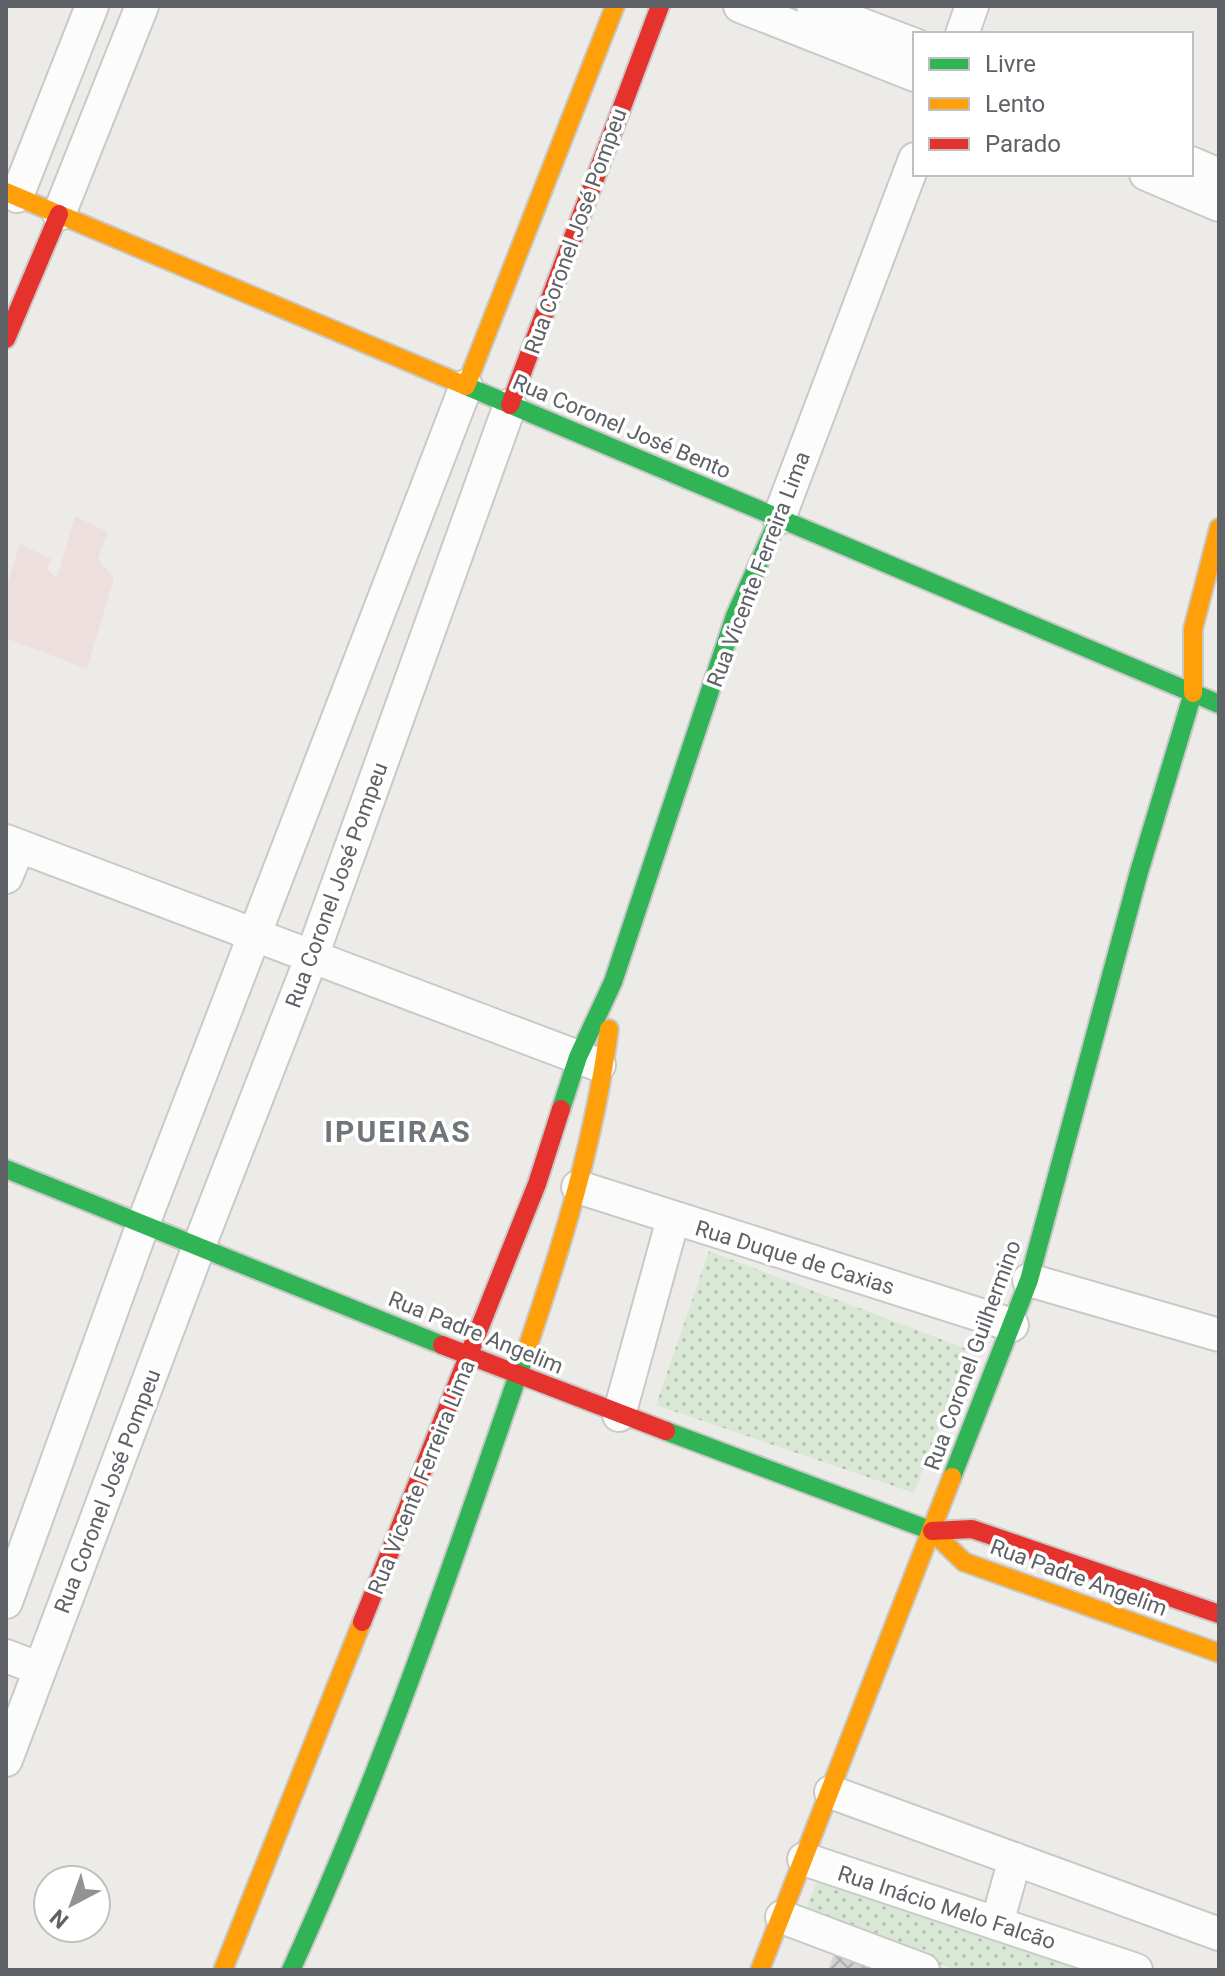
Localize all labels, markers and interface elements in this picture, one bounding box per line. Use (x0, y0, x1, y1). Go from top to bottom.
legend (913, 32, 1193, 176)
text: Livre (985, 50, 1036, 78)
text: Lento (985, 90, 1045, 118)
street label: Rua Coronel José Pompeu (519, 105, 632, 357)
text: Parado (985, 130, 1061, 158)
street label: Rua Coronel José Bento (509, 369, 735, 484)
street label: Rua Vicente Ferreira Lima (702, 448, 815, 691)
street label: Rua Coronel José Pompeu (280, 759, 393, 1011)
district label: IPUEIRAS (324, 1114, 472, 1149)
street label: Rua Duque de Caxias (692, 1215, 897, 1300)
street label: Rua Coronel Guilhermino (919, 1237, 1026, 1474)
street label: Rua Padre Angelim (385, 1286, 567, 1379)
street label: Rua Vicente Ferreira Lima (363, 1356, 480, 1598)
street label: Rua Coronel José Pompeu (49, 1366, 166, 1617)
street label: Rua Padre Angelim (987, 1534, 1171, 1621)
street label: Rua Inácio Melo Falcão (835, 1860, 1059, 1955)
north arrow (32, 1864, 112, 1944)
text: N (45, 1904, 73, 1933)

